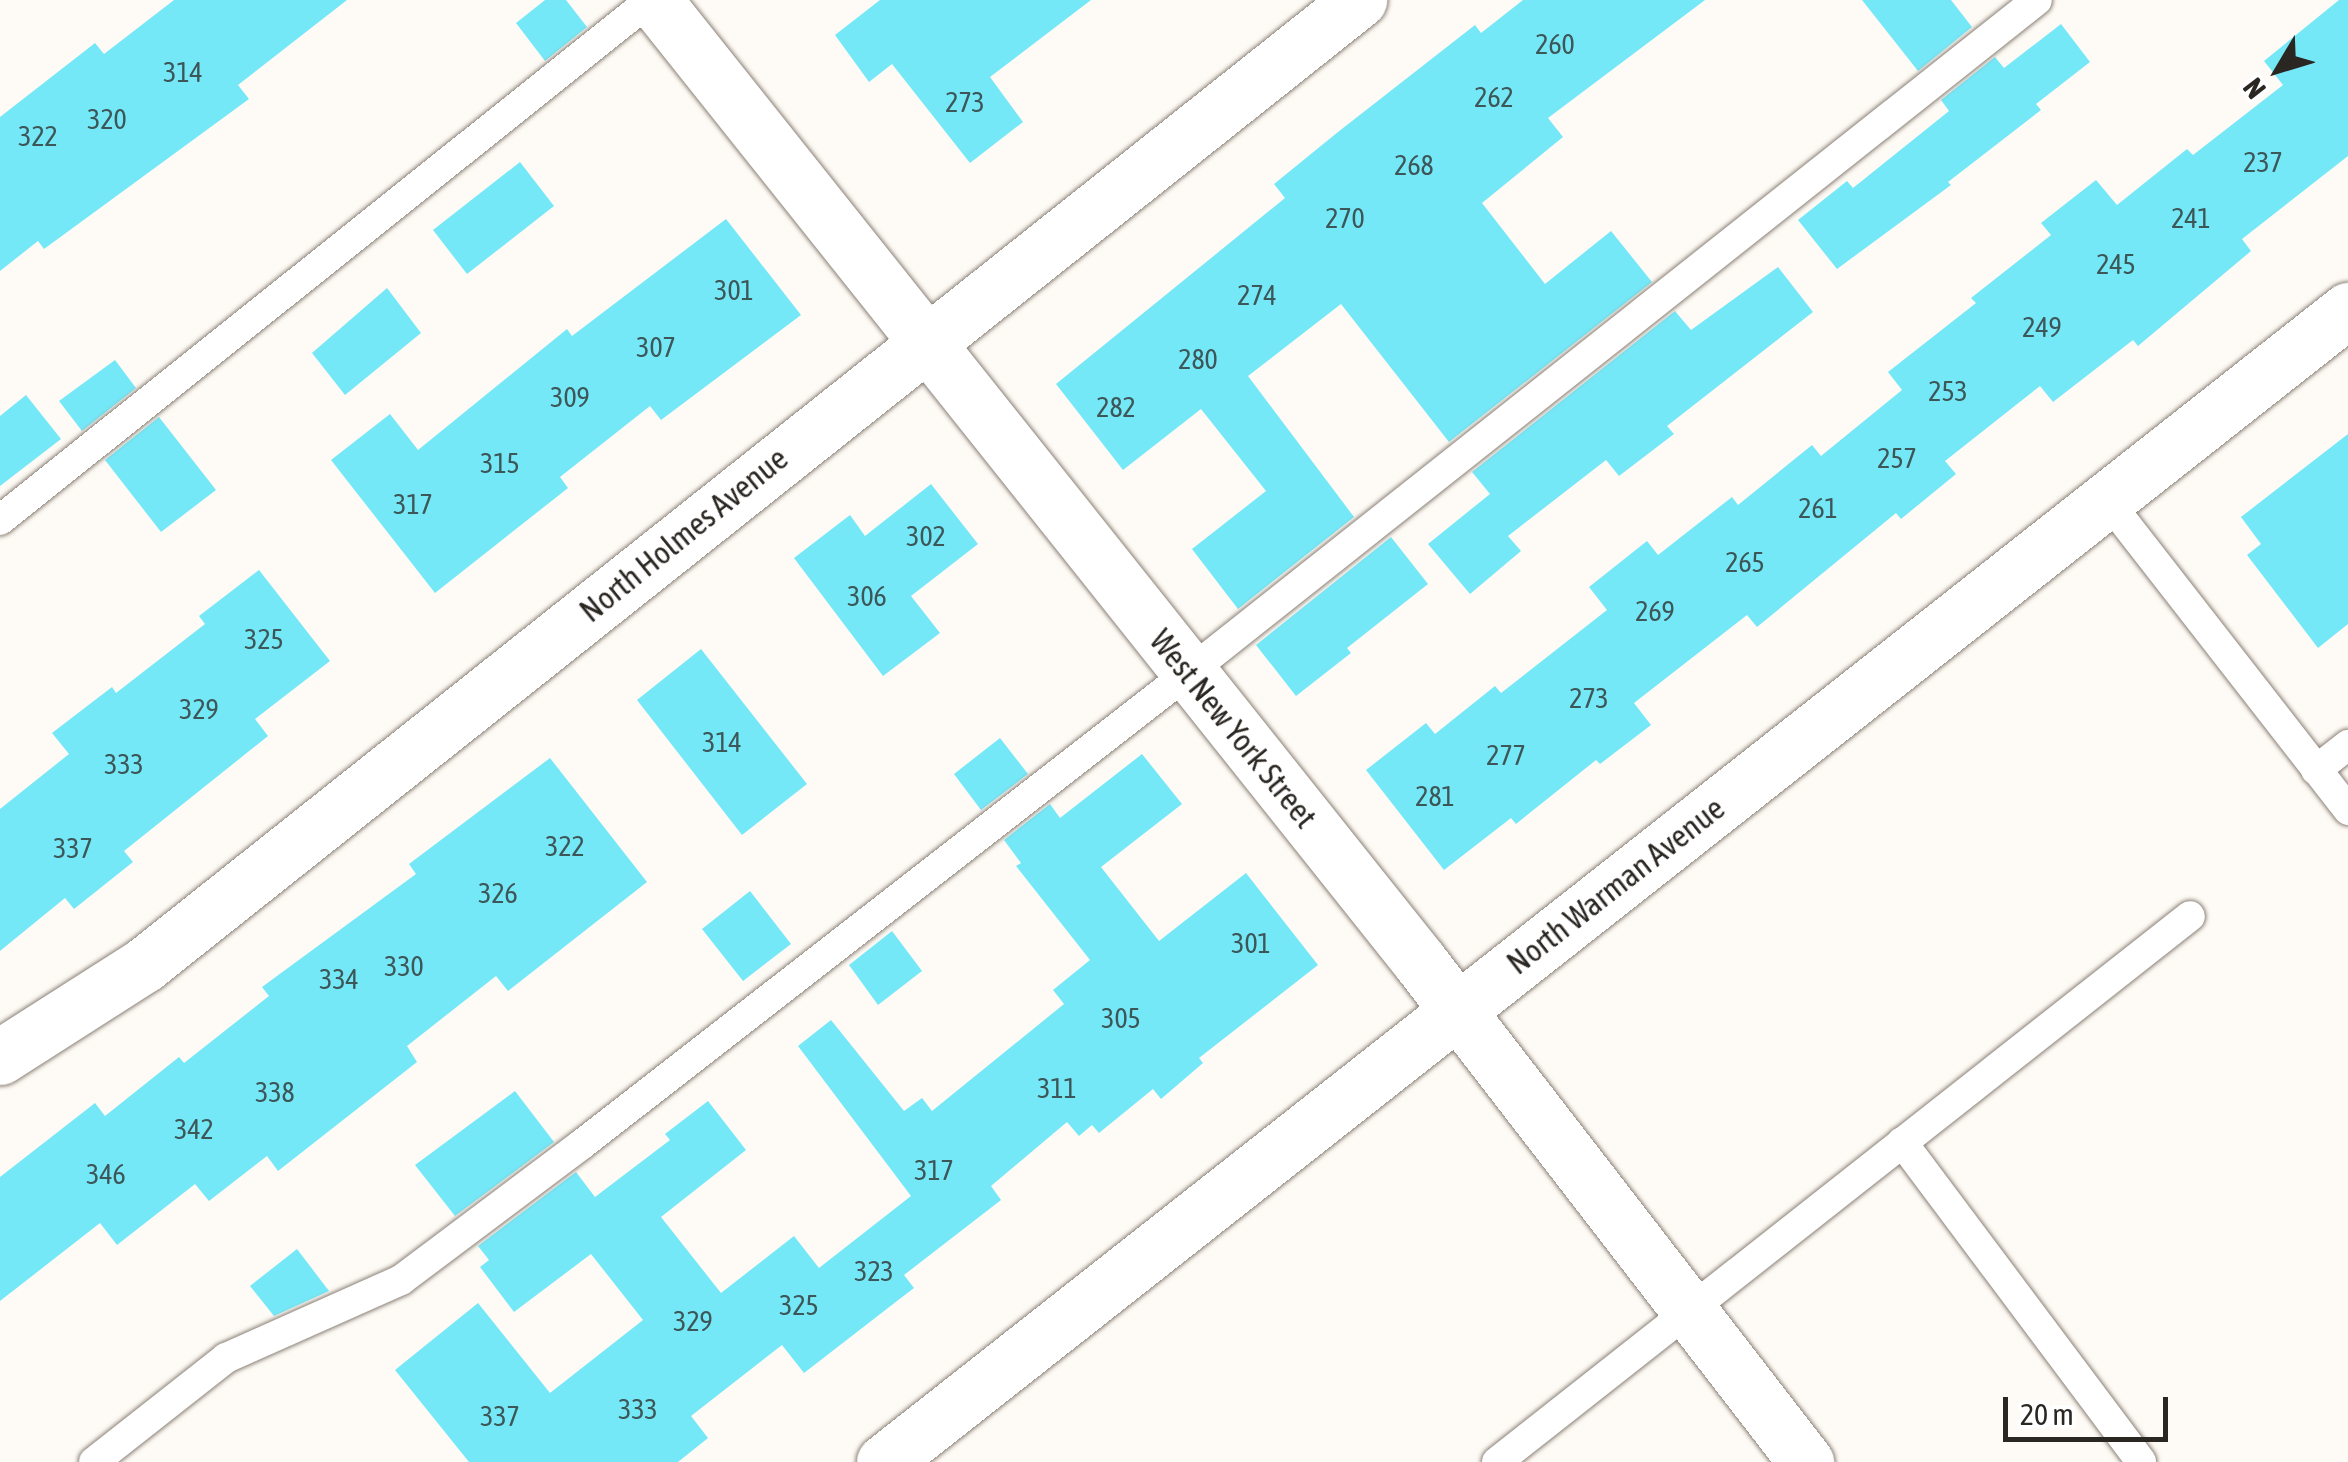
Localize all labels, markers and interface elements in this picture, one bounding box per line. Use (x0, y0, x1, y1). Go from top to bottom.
north arrow (2228, 20, 2328, 120)
house number: 260 (1535, 27, 1575, 61)
house number: 314 (163, 55, 203, 89)
text: N (2237, 72, 2272, 105)
house number: 262 (1474, 80, 1514, 114)
house number: 273 (945, 85, 985, 119)
house number: 320 (87, 102, 127, 136)
house number: 322 (18, 119, 58, 153)
house number: 237 (2243, 145, 2283, 179)
house number: 268 (1394, 148, 1434, 182)
house number: 270 (1325, 201, 1365, 235)
house number: 241 (2171, 201, 2211, 235)
house number: 245 (2096, 247, 2136, 281)
house number: 301 (714, 273, 754, 307)
house number: 274 (1237, 278, 1277, 312)
house number: 249 (2022, 310, 2062, 344)
house number: 307 (636, 330, 676, 364)
house number: 280 (1178, 342, 1218, 376)
house number: 253 (1928, 374, 1968, 408)
house number: 309 (550, 380, 590, 414)
house number: 282 (1096, 390, 1136, 424)
street label: North Holmes Avenue (572, 439, 796, 631)
house number: 257 (1877, 441, 1917, 475)
house number: 315 (480, 446, 520, 480)
house number: 317 (393, 487, 433, 521)
house number: 261 (1798, 491, 1838, 525)
house number: 302 (906, 519, 946, 553)
house number: 265 (1725, 545, 1765, 579)
house number: 306 (847, 579, 887, 613)
house number: 269 (1635, 594, 1675, 628)
house number: 325 (244, 622, 284, 656)
street label: West New York Street (1141, 622, 1325, 836)
house number: 273 (1569, 681, 1609, 715)
house number: 329 (179, 692, 219, 726)
house number: 314 (702, 725, 742, 759)
house number: 277 (1486, 738, 1526, 772)
house number: 333 (104, 747, 144, 781)
house number: 281 (1415, 779, 1455, 813)
street label: North Warman Avenue (1500, 789, 1732, 983)
house number: 322 (545, 829, 585, 863)
house number: 337 (53, 831, 93, 865)
house number: 326 (478, 876, 518, 910)
house number: 301 (1231, 926, 1271, 960)
house number: 330 (384, 949, 424, 983)
house number: 334 (319, 962, 359, 996)
house number: 305 (1101, 1001, 1141, 1035)
house number: 311 (1037, 1071, 1077, 1105)
house number: 338 (255, 1075, 295, 1109)
house number: 342 (174, 1112, 214, 1146)
house number: 317 (914, 1153, 954, 1187)
house number: 346 (86, 1157, 126, 1191)
house number: 323 (854, 1254, 894, 1288)
house number: 325 (779, 1288, 819, 1322)
house number: 329 (673, 1304, 713, 1338)
scale bar (2008, 1377, 2173, 1439)
house number: 333 (618, 1392, 658, 1426)
text: 20 m (2020, 1397, 2074, 1431)
house number: 337 (480, 1399, 520, 1433)

